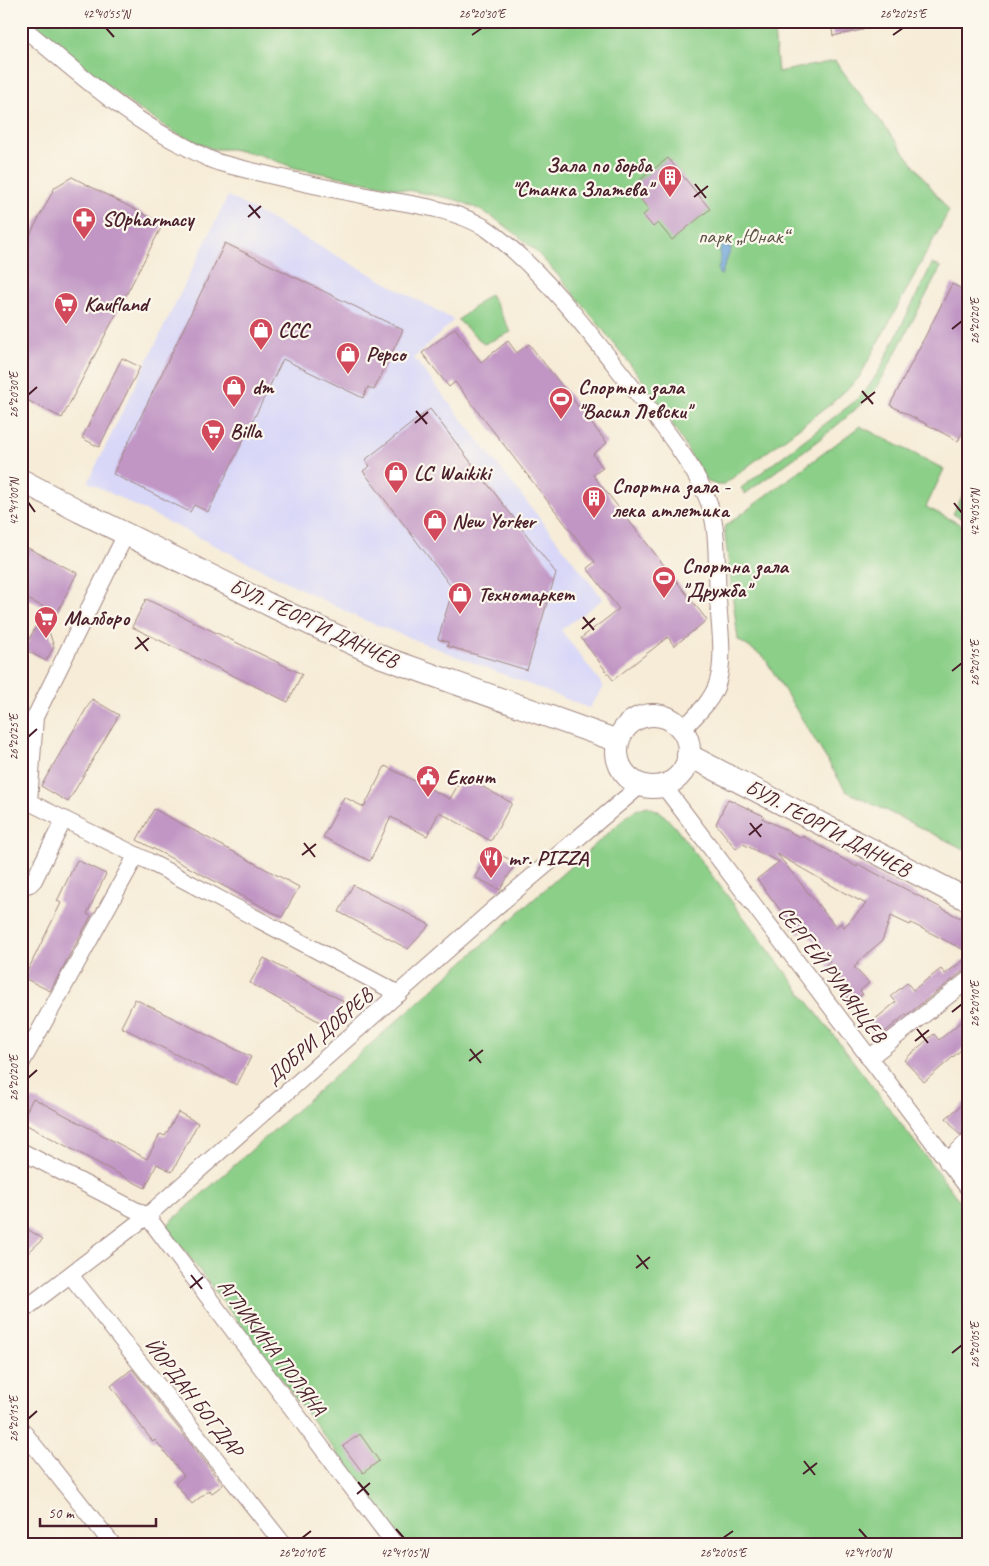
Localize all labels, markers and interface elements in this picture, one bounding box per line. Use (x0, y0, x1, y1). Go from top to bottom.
text: 42°40'55"N (82, 6, 131, 22)
text: 26°20'30"E (459, 6, 507, 22)
text: 26°20'25"E (880, 6, 928, 22)
place label: Зала по борба "Станка Златева" (512, 152, 657, 202)
building icon: Зала по борба "Станка Златева" (657, 164, 683, 198)
pharmacy icon: SOpharmacy (71, 206, 97, 240)
place label: SOpharmacy (102, 206, 196, 232)
park label: парк „Юнак“ (698, 223, 792, 249)
supermarket icon: Kaufland (53, 291, 79, 325)
place label: Kaufland (84, 291, 151, 317)
text: 26°20'20"E (967, 296, 983, 344)
shop icon: CCC (248, 317, 274, 351)
place label: CCC (278, 317, 311, 343)
shop icon: Pepco (335, 341, 361, 375)
place label: Pepco (366, 341, 408, 367)
text: 26°20'30"E (6, 370, 22, 418)
shop icon: dm (221, 374, 247, 408)
place label: dm (252, 374, 274, 400)
place label: Спортна зала "Васил Левски" (578, 374, 696, 424)
sports icon: Спортна зала "Васил Левски" (548, 386, 574, 420)
supermarket icon: Billa (200, 418, 226, 452)
place label: Billa (230, 418, 263, 444)
shop icon: LC Waikiki (383, 460, 409, 494)
place label: LC Waikiki (414, 460, 493, 486)
place label: Спортна зала - лека атлетика (612, 473, 731, 523)
text: 42°41'00"N (6, 477, 22, 526)
building icon: Спортна зала - лека атлетика (581, 485, 607, 519)
text: 42°40'50"N (967, 488, 983, 537)
shop icon: New Yorker (422, 508, 448, 542)
place label: New Yorker (452, 508, 538, 534)
place label: Спортна зала "Дружба" (682, 553, 789, 603)
sports icon: Спортна зала "Дружба" (651, 565, 677, 599)
street label: БУЛ. ГЕОРГИ ДАНЧЕВ (226, 573, 404, 674)
shop icon: Техномаркет (447, 581, 473, 615)
place label: Техномаркет (478, 581, 576, 607)
supermarket icon: Малборо (33, 605, 59, 639)
place label: Малборо (64, 605, 131, 631)
text: 26°20'15"E (967, 638, 983, 686)
text: 26°20'25"E (6, 712, 22, 760)
public building icon: Еконт (415, 764, 441, 798)
place label: Еконт (446, 764, 497, 790)
street label: БУЛ. ГЕОРГИ ДАНЧЕВ (741, 774, 917, 883)
restaurant icon: mr. PIZZA (478, 845, 504, 879)
place label: mr. PIZZA (508, 845, 589, 871)
street label: СЕРГЕЙ РУМЯНЦЕВ (772, 901, 894, 1050)
text: 26°20'10"E (967, 979, 983, 1027)
street label: ДОБРИ ДОБРЕВ (260, 981, 380, 1090)
text: 26°20'20"E (6, 1053, 22, 1101)
street label: АГЛИКИНА ПОЛЯНА (212, 1274, 333, 1422)
text: 26°20'05"E (967, 1320, 983, 1368)
street label: ЙОРДАН БОГДАР (139, 1332, 251, 1464)
text: 26°20'15"E (6, 1394, 22, 1442)
scale bar (40, 1496, 156, 1528)
text: 50 m (48, 1504, 75, 1523)
text: 26°20'10"E (279, 1545, 327, 1561)
text: 42°41'05"N (380, 1545, 429, 1561)
text: 26°20'05"E (700, 1545, 748, 1561)
text: 42°41'00"N (843, 1545, 892, 1561)

